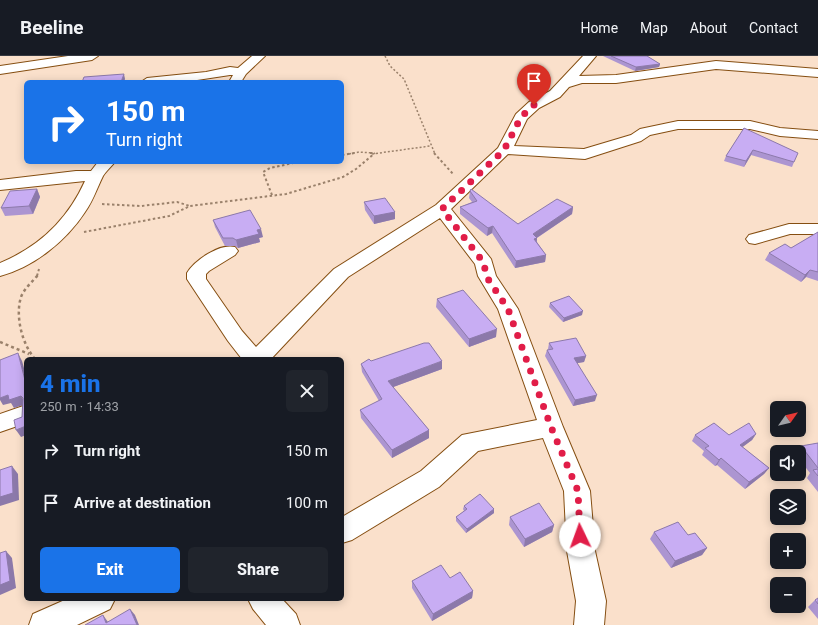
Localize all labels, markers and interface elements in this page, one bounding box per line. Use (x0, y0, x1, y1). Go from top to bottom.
text: Beeline (20, 16, 84, 39)
text: Home (580, 20, 618, 36)
text: Map (640, 20, 668, 36)
text: About (690, 20, 727, 36)
text: Contact (749, 20, 798, 36)
pin (517, 64, 551, 105)
icon: arrive (523, 70, 545, 92)
text: 150 m (106, 95, 185, 128)
icon: right (40, 96, 92, 148)
text: Turn right (106, 129, 183, 150)
text: 4 min (40, 370, 101, 398)
button: close (286, 370, 328, 412)
text: 250 m · 14:33 (40, 399, 119, 414)
north arrow (770, 401, 806, 437)
map controls (770, 401, 806, 613)
icon: right (40, 440, 62, 462)
text: Turn right (74, 442, 140, 460)
text: 150 m (286, 442, 328, 460)
button: sound (770, 445, 806, 481)
button: layers (770, 489, 806, 525)
icon: arrive (40, 492, 62, 514)
text: Arrive at destination (74, 494, 211, 512)
text: 100 m (286, 494, 328, 512)
position arrow (559, 515, 601, 557)
button: + (770, 533, 806, 569)
button: Exit (40, 547, 180, 593)
button: Share (188, 547, 328, 593)
button: − (770, 577, 806, 613)

